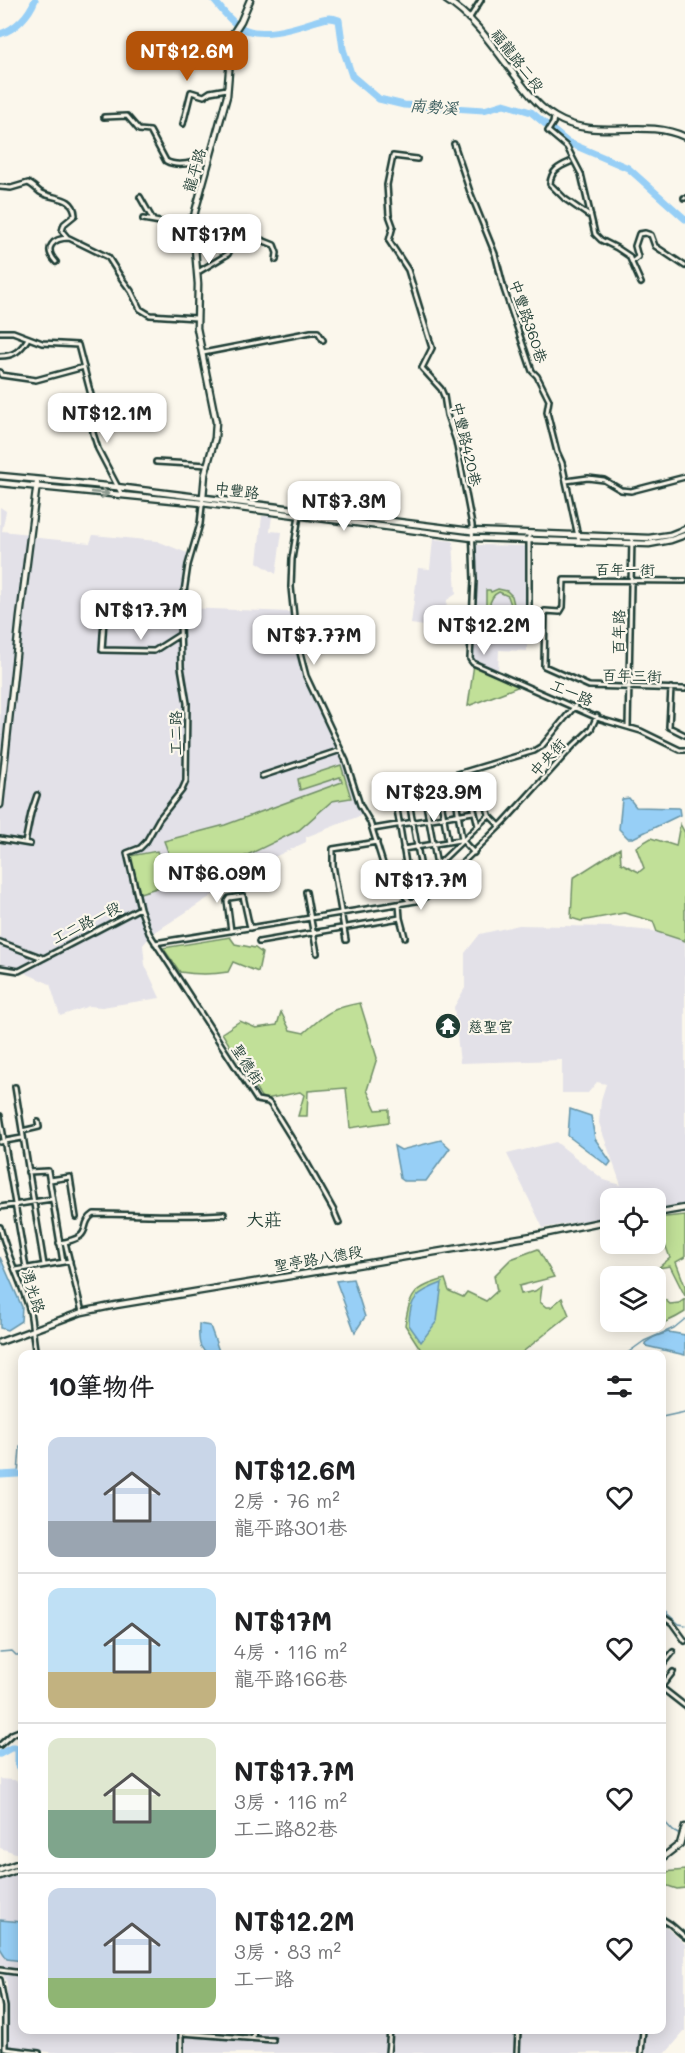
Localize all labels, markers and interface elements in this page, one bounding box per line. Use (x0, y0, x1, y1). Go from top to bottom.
street label: 福龍路二段 (487, 24, 549, 96)
pin: NT$12.6M (125, 31, 249, 82)
text: NT$12.6M (140, 37, 234, 63)
water label: 南勢溪 (409, 94, 460, 118)
street label: 龍平路 (178, 146, 210, 194)
pin: NT$17M (160, 214, 258, 265)
text: NT$17M (171, 220, 247, 246)
street label: 中豐路360巷 (505, 277, 553, 365)
pin: NT$12.1M (45, 393, 169, 444)
text: NT$12.1M (62, 399, 152, 425)
street label: 中豐路420巷 (448, 400, 486, 488)
street label: 中豐路 (213, 477, 261, 503)
pin: NT$7.3M (289, 481, 399, 532)
text: NT$7.3M (302, 487, 386, 513)
one-way arrow (90, 488, 109, 499)
street label: 百年一街 (595, 559, 655, 579)
pin: NT$17.7M (79, 590, 203, 641)
text: NT$17.7M (95, 596, 187, 622)
pin: NT$12.2M (422, 605, 546, 656)
street label: 百年路 (608, 609, 628, 655)
text: NT$12.2M (438, 611, 530, 637)
pin: NT$7.77M (252, 615, 376, 666)
text: NT$7.77M (266, 621, 362, 647)
street label: 百年三街 (602, 664, 662, 686)
street label: 工一路 (547, 674, 597, 710)
street label: 工二路 (165, 710, 185, 756)
street label: 中央街 (525, 734, 569, 780)
pin: NT$23.9M (372, 772, 496, 823)
text: NT$23.9M (386, 778, 482, 804)
pin: NT$6.09M (155, 853, 279, 904)
text: NT$6.09M (168, 859, 266, 885)
pin: NT$17.7M (359, 860, 483, 911)
text: NT$17.7M (375, 866, 467, 892)
street label: 工二路一段 (48, 896, 124, 948)
temple icon: 慈聖宮 (433, 1011, 463, 1041)
place label: 慈聖宮 (468, 1016, 513, 1036)
street label: 聖德街 (227, 1040, 269, 1088)
map controls (600, 1188, 666, 1332)
button: locate (600, 1188, 666, 1254)
district label: 大莊 (246, 1207, 282, 1231)
street label: 聖亭路八德段 (272, 1240, 364, 1276)
button: layers (600, 1266, 666, 1332)
street label: 湧光路 (18, 1267, 50, 1315)
text: 10筆物件 (48, 1369, 154, 1403)
icon: filters (603, 1370, 636, 1403)
text: NT$12.6M (234, 1453, 356, 1487)
icon: home (96, 1461, 168, 1533)
icon: heart (603, 1481, 636, 1514)
text: 2房 · 76 m² (234, 1487, 340, 1513)
text: 龍平路301巷 (234, 1514, 347, 1540)
text: NT$17M (234, 1604, 332, 1638)
icon: home (96, 1612, 168, 1684)
icon: heart (603, 1632, 636, 1665)
text: 4房 · 116 m² (234, 1638, 347, 1664)
text: 龍平路166巷 (234, 1665, 347, 1691)
text: NT$17.7M (234, 1754, 355, 1788)
icon: home (96, 1762, 168, 1834)
icon: heart (603, 1782, 636, 1815)
text: 3房 · 116 m² (234, 1788, 347, 1814)
text: 工二路82巷 (234, 1815, 337, 1841)
text: NT$12.2M (234, 1904, 355, 1938)
icon: home (96, 1912, 168, 1984)
icon: heart (603, 1932, 636, 1965)
text: 3房 · 83 m² (234, 1938, 341, 1964)
text: 工一路 (234, 1965, 294, 1991)

